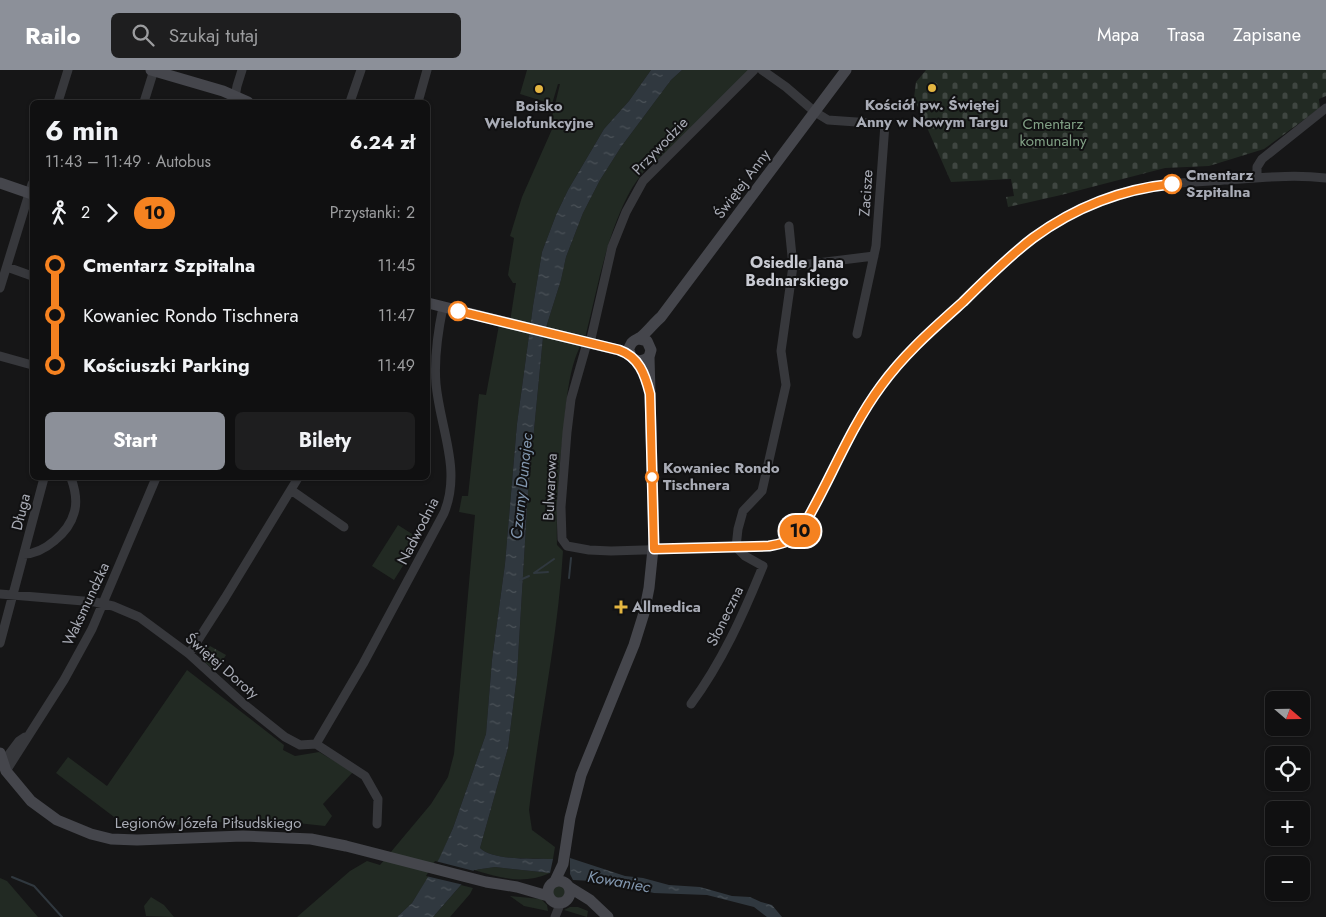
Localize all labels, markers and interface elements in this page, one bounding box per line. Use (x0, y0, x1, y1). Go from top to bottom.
search box (111, 13, 461, 58)
text: Railo (25, 18, 81, 53)
icon: search (129, 21, 157, 49)
text: Szukaj tutaj (169, 22, 259, 49)
text: Mapa (1097, 22, 1139, 48)
text: Trasa (1167, 22, 1205, 48)
text: Zapisane (1233, 22, 1301, 48)
marker: Kościół pw. Świętej Anny w Nowym Targu (926, 82, 938, 94)
marker: Boisko Wielofunkcyjne (533, 83, 545, 95)
place label: Kościół pw. Świętej Anny w Nowym Targu (855, 94, 1008, 133)
place label: Boisko Wielofunkcyjne (485, 95, 594, 134)
text: 6 min (45, 110, 119, 151)
street label: Przywodzie (627, 112, 693, 180)
park label: Cmentarz komunalny (1019, 113, 1087, 152)
text: 6.24 zł (350, 129, 415, 156)
street label: Świętej Anny (709, 144, 776, 223)
text: 11:43 – 11:49 · Autobus (45, 150, 211, 173)
place label: Cmentarz Szpitalna (1186, 164, 1254, 203)
street label: Zacisze (853, 169, 879, 217)
marker: Cmentarz Szpitalna (1162, 174, 1182, 194)
icon: walk (45, 199, 73, 227)
icon: forward (98, 199, 126, 227)
text: 10 (144, 200, 165, 226)
text: 2 (81, 201, 90, 224)
text: Przystanki: 2 (330, 201, 415, 224)
district label: Osiedle Jana Bednarskiego (745, 251, 849, 292)
text: Cmentarz Szpitalna (83, 252, 255, 279)
text: 11:45 (377, 254, 415, 277)
unlabelled marker (448, 301, 468, 321)
text: Kowaniec Rondo Tischnera (83, 302, 299, 329)
text: 11:47 (378, 304, 415, 327)
text: Kościuszki Parking (83, 352, 250, 379)
text: 11:49 (377, 354, 415, 377)
button: Start (45, 412, 225, 470)
button: Bilety (235, 412, 415, 470)
water label: Czarny Dunajec (504, 431, 539, 540)
street label: Bulwarowa (537, 453, 563, 521)
place label: Kowaniec Rondo Tischnera (663, 457, 780, 496)
marker: Kowaniec Rondo Tischnera (645, 470, 659, 484)
street label: Długa (6, 491, 36, 533)
street label: Nadwodnia (392, 493, 444, 569)
line badge: 10 (778, 515, 822, 547)
text: 10 (789, 518, 811, 544)
street label: Waksmundzka (57, 559, 115, 649)
street label: Słoneczna (701, 582, 749, 650)
place label: Allmedica (631, 596, 701, 618)
marker: Allmedica (614, 600, 628, 614)
street label: Świętej Doroty (180, 628, 264, 705)
north arrow (1265, 691, 1310, 736)
map controls (1265, 691, 1310, 901)
button: locate (1265, 746, 1310, 791)
button: + (1265, 801, 1310, 846)
street label: Legionów Józefa Piłsudskiego (115, 812, 301, 834)
button: − (1265, 856, 1310, 901)
water label: Kowaniec (586, 865, 653, 898)

